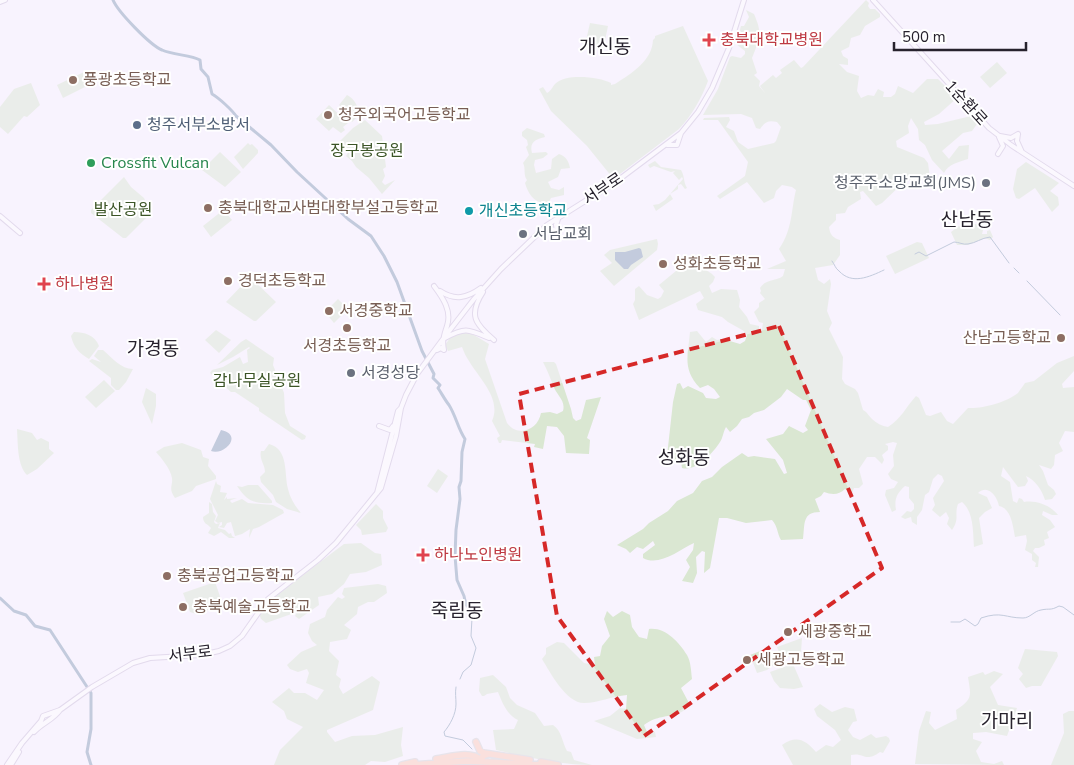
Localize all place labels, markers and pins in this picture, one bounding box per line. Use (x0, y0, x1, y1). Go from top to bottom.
place label: 충북대학교병원 (720, 29, 823, 51)
marker: 충북대학교병원 (702, 33, 716, 47)
place label: 풍광초등학교 (83, 69, 171, 91)
marker: 풍광초등학교 (67, 74, 79, 86)
place label: 청주외국어고등학교 (338, 104, 470, 126)
marker: 청주외국어고등학교 (322, 109, 334, 121)
place label: 청주서부소방서 (147, 114, 250, 136)
marker: 청주서부소방서 (131, 119, 143, 131)
place label: Crossfit Vulcan (101, 152, 209, 174)
marker: Crossfit Vulcan (85, 157, 97, 169)
place label: 청주주소망교회(JMS) (834, 172, 976, 194)
marker: 청주주소망교회(JMS) (980, 177, 992, 189)
place label: 충북대학교사범대학부설고등학교 (218, 197, 439, 219)
place label: 개신초등학교 (479, 200, 567, 222)
marker: 충북대학교사범대학부설고등학교 (202, 202, 214, 214)
marker: 개신초등학교 (463, 205, 475, 217)
place label: 서남교회 (533, 223, 592, 245)
marker: 서남교회 (517, 228, 529, 240)
place label: 성화초등학교 (673, 253, 761, 275)
marker: 성화초등학교 (657, 258, 669, 270)
place label: 경덕초등학교 (238, 270, 326, 292)
place label: 하나병원 (55, 273, 114, 295)
marker: 경덕초등학교 (222, 275, 234, 287)
marker: 하나병원 (37, 277, 51, 291)
place label: 서경중학교 (339, 300, 413, 322)
marker: 서경중학교 (323, 305, 335, 317)
marker: 서경초등학교 (341, 322, 353, 334)
place label: 산남고등학교 (963, 327, 1051, 349)
marker: 산남고등학교 (1055, 332, 1067, 344)
place label: 서경초등학교 (303, 335, 391, 357)
place label: 서경성당 (361, 362, 420, 384)
marker: 서경성당 (345, 367, 357, 379)
place label: 하나노인병원 (434, 544, 522, 566)
marker: 하나노인병원 (416, 548, 430, 562)
place label: 충북공업고등학교 (177, 565, 295, 587)
marker: 충북공업고등학교 (161, 570, 173, 582)
place label: 충북예술고등학교 (193, 596, 311, 618)
marker: 충북예술고등학교 (177, 601, 189, 613)
place label: 세광중학교 (798, 621, 872, 643)
marker: 세광중학교 (782, 626, 794, 638)
place label: 세광고등학교 (757, 649, 845, 671)
marker: 세광고등학교 (741, 654, 753, 666)

